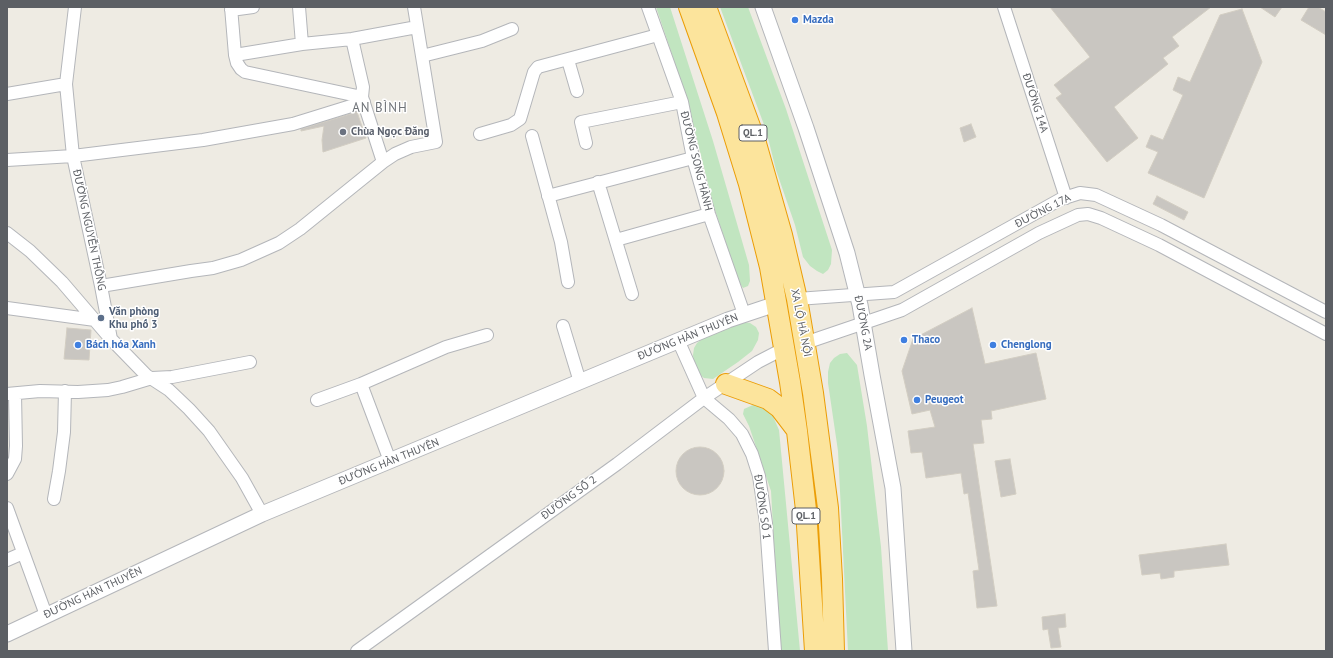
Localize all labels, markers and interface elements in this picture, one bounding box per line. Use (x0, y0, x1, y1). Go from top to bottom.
place label: Mazda (803, 13, 834, 27)
marker: Mazda (790, 15, 800, 25)
street label: ĐƯỜNG 14A (1019, 72, 1051, 134)
district label: AN BÌNH (352, 100, 408, 116)
street label: ĐƯỜNG SONG HÀNH (677, 110, 715, 212)
place label: Chùa Ngọc Đăng (351, 125, 429, 139)
road number: QL.1 (739, 125, 767, 141)
marker: Chùa Ngọc Đăng (338, 127, 348, 137)
street label: ĐƯỜNG NGUYỄN THÔNG (70, 168, 108, 292)
street label: ĐƯỜNG 17A (1013, 191, 1073, 231)
street label: XA LỘ HÀ NỘI (788, 288, 814, 358)
street label: ĐƯỜNG 2A (851, 294, 875, 352)
place label: Văn phòng Khu phố 3 (109, 305, 159, 331)
street label: ĐƯỜNG HÀN THUYÊN (636, 311, 740, 363)
marker: Văn phòng Khu phố 3 (96, 313, 106, 323)
place label: Thaco (912, 333, 940, 347)
marker: Thaco (899, 335, 909, 345)
place label: Bách hóa Xanh (86, 338, 156, 352)
place label: Chenglong (1001, 338, 1052, 352)
marker: Bách hóa Xanh (73, 340, 83, 350)
marker: Chenglong (988, 340, 998, 350)
place label: Peugeot (925, 393, 964, 407)
marker: Peugeot (912, 395, 922, 405)
street label: ĐƯỜNG HÀN THUYÊN (337, 436, 441, 488)
street label: ĐƯỜNG SỐ 2 (539, 473, 599, 523)
street label: ĐƯỜNG SỐ 1 (751, 474, 773, 540)
road number: QL.1 (792, 508, 820, 524)
street label: ĐƯỜNG HÀN THUYÊN (42, 564, 144, 622)

